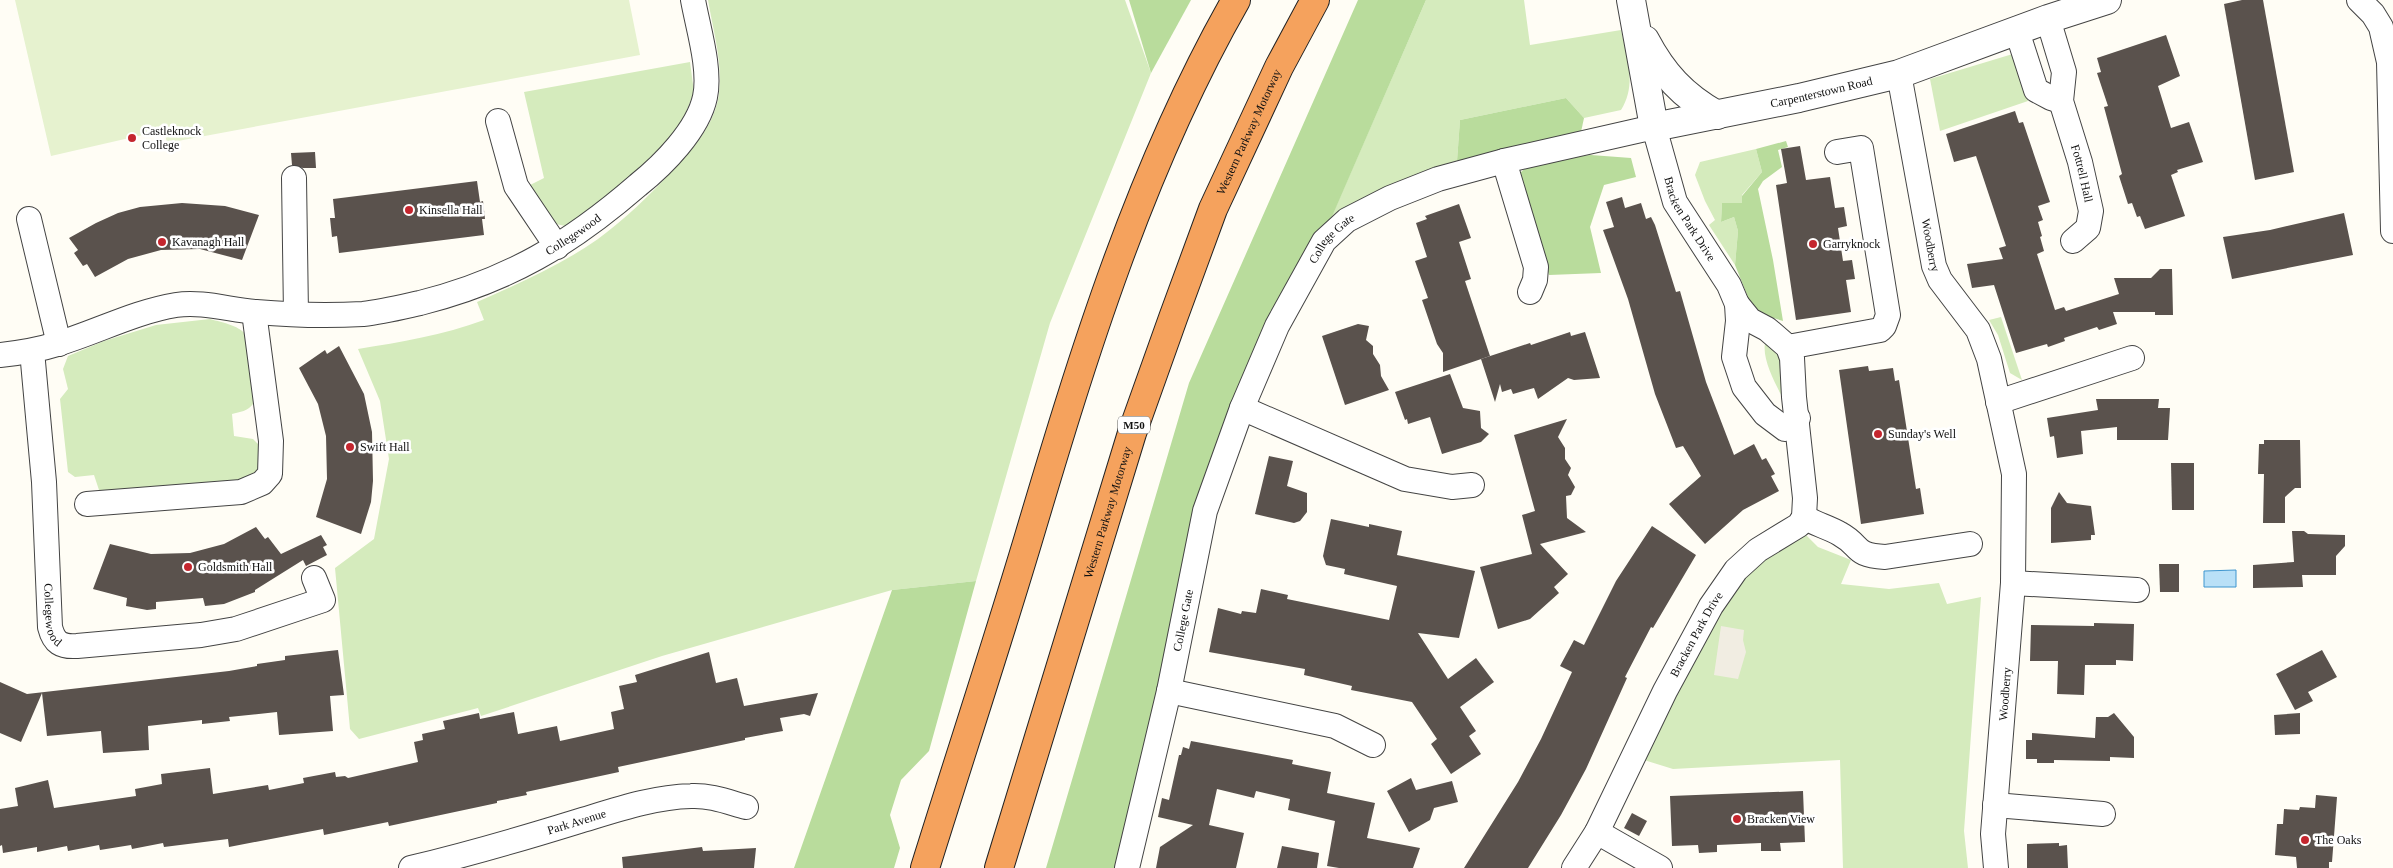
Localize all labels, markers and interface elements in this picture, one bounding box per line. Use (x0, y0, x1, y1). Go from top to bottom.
street label: Western Parkway Motorway (1214, 67, 1284, 197)
street label: Carpenterstown Road (1769, 74, 1874, 111)
place label: Castleknock College (142, 124, 201, 152)
marker: Castleknock College (126, 132, 138, 144)
street label: Fottrell Hall (2068, 143, 2096, 204)
street label: Bracken Park Drive (1661, 175, 1719, 264)
place label: Kinsella Hall (419, 203, 483, 217)
marker: Kinsella Hall (403, 204, 415, 216)
street label: Collegewood (543, 211, 604, 258)
street label: College Gate (1306, 211, 1357, 266)
street label: Woodberry (1919, 218, 1943, 274)
place label: Kavanagh Hall (172, 235, 245, 249)
marker: Kavanagh Hall (156, 236, 168, 248)
place label: Garryknock (1823, 237, 1880, 251)
marker: Garryknock (1807, 238, 1819, 250)
road number: M50 (1118, 416, 1150, 434)
place label: Sunday's Well (1888, 427, 1957, 441)
marker: Sunday's Well (1872, 428, 1884, 440)
place label: Swift Hall (360, 440, 410, 454)
marker: Swift Hall (344, 441, 356, 453)
street label: Western Parkway Motorway (1081, 445, 1135, 580)
place label: Goldsmith Hall (198, 560, 273, 574)
marker: Goldsmith Hall (182, 561, 194, 573)
street label: Collegewood (41, 583, 65, 649)
street label: College Gate (1170, 588, 1196, 653)
street label: Bracken Park Drive (1667, 589, 1726, 679)
street label: Woodberry (1996, 667, 2014, 721)
street label: Park Avenue (545, 806, 608, 837)
place label: Bracken View (1747, 812, 1815, 826)
marker: Bracken View (1731, 813, 1743, 825)
place label: The Oaks (2315, 833, 2362, 847)
marker: The Oaks (2299, 834, 2311, 846)

